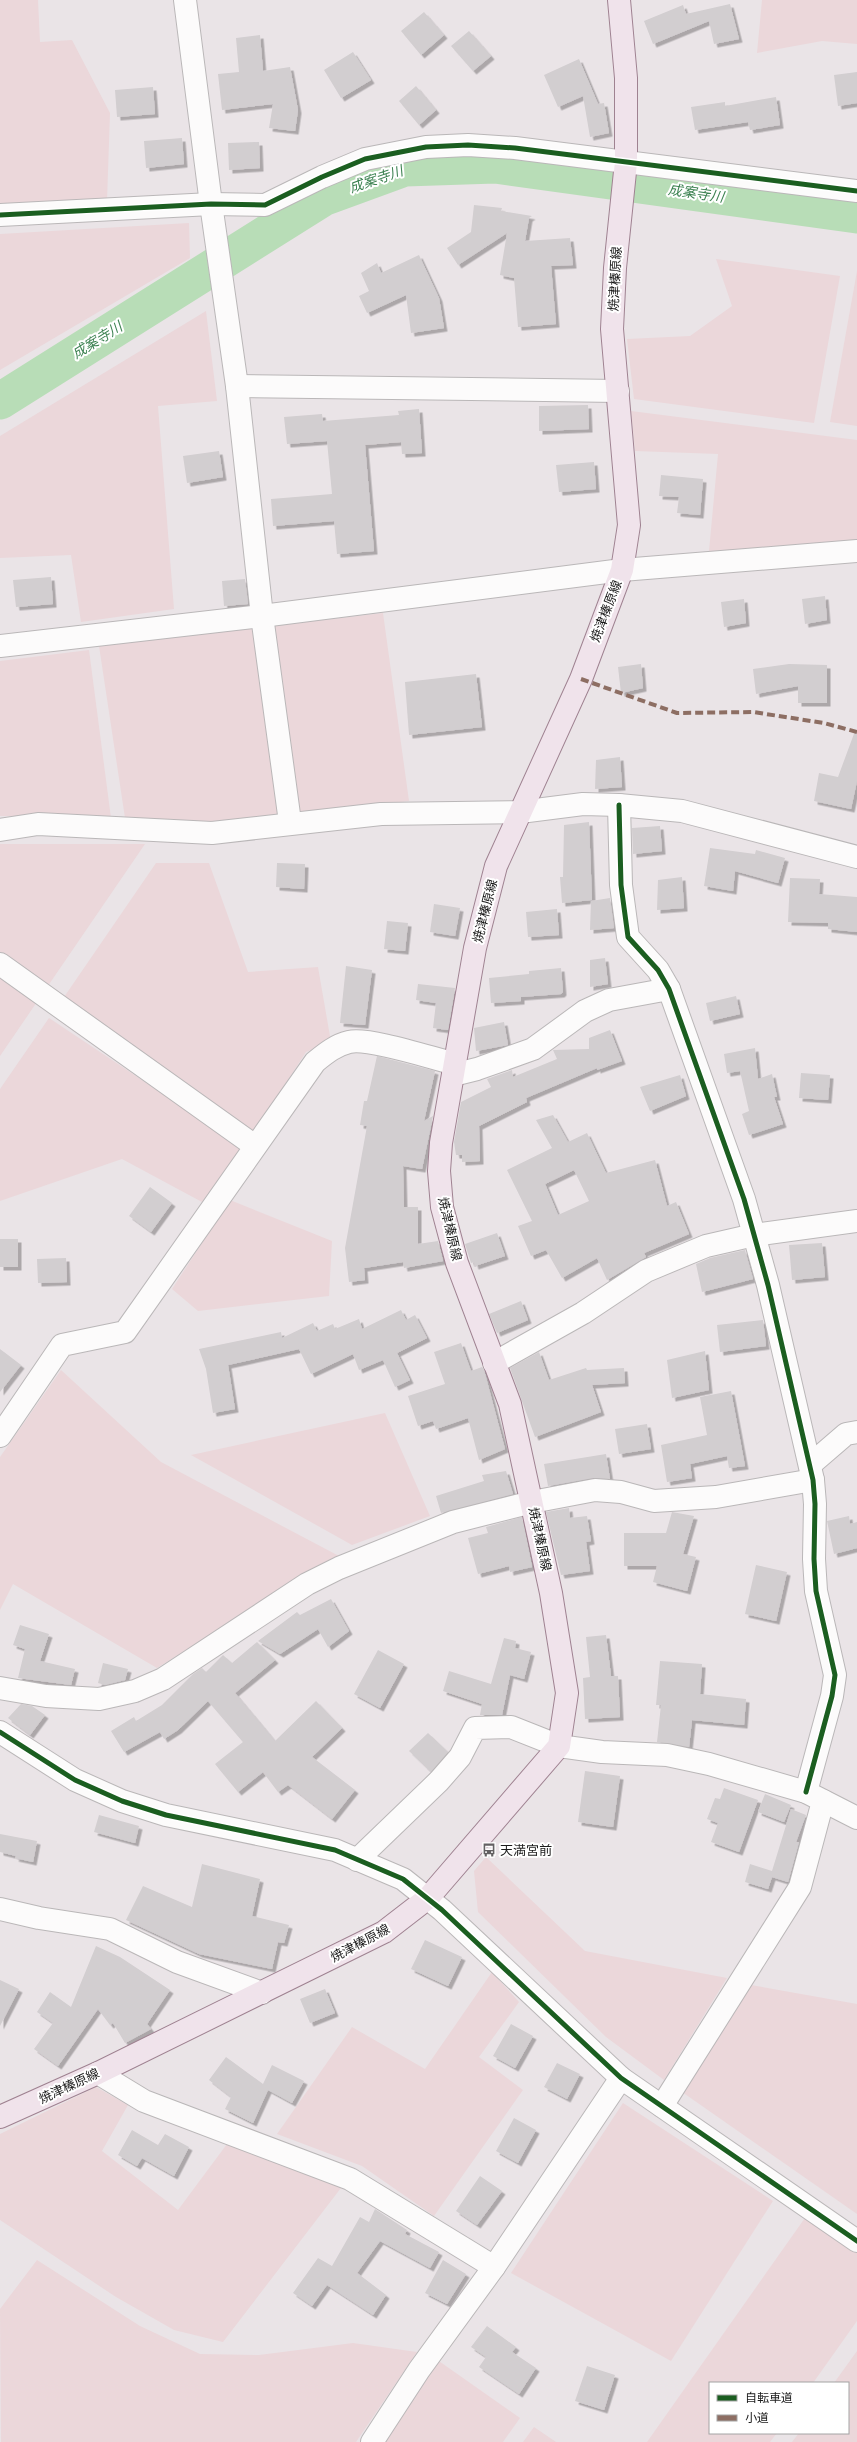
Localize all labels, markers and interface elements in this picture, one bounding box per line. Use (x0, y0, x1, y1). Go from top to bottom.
water label: 成案寺川 (347, 162, 407, 196)
water label: 成案寺川 (667, 181, 727, 205)
street label: 焼津榛原線 (606, 246, 624, 312)
water label: 成案寺川 (69, 317, 127, 362)
street label: 焼津榛原線 (587, 578, 625, 644)
street label: 焼津榛原線 (470, 878, 500, 944)
street label: 焼津榛原線 (435, 1196, 465, 1262)
street label: 焼津榛原線 (526, 1506, 554, 1572)
bus stop icon: 天満宮前 (481, 1842, 497, 1858)
place label: 天満宮前 (500, 1843, 552, 1858)
street label: 焼津榛原線 (328, 1921, 392, 1965)
street label: 焼津榛原線 (36, 2065, 102, 2107)
legend (709, 2382, 849, 2434)
text: 自転車道 (745, 2391, 793, 2405)
text: 小道 (745, 2411, 769, 2425)

